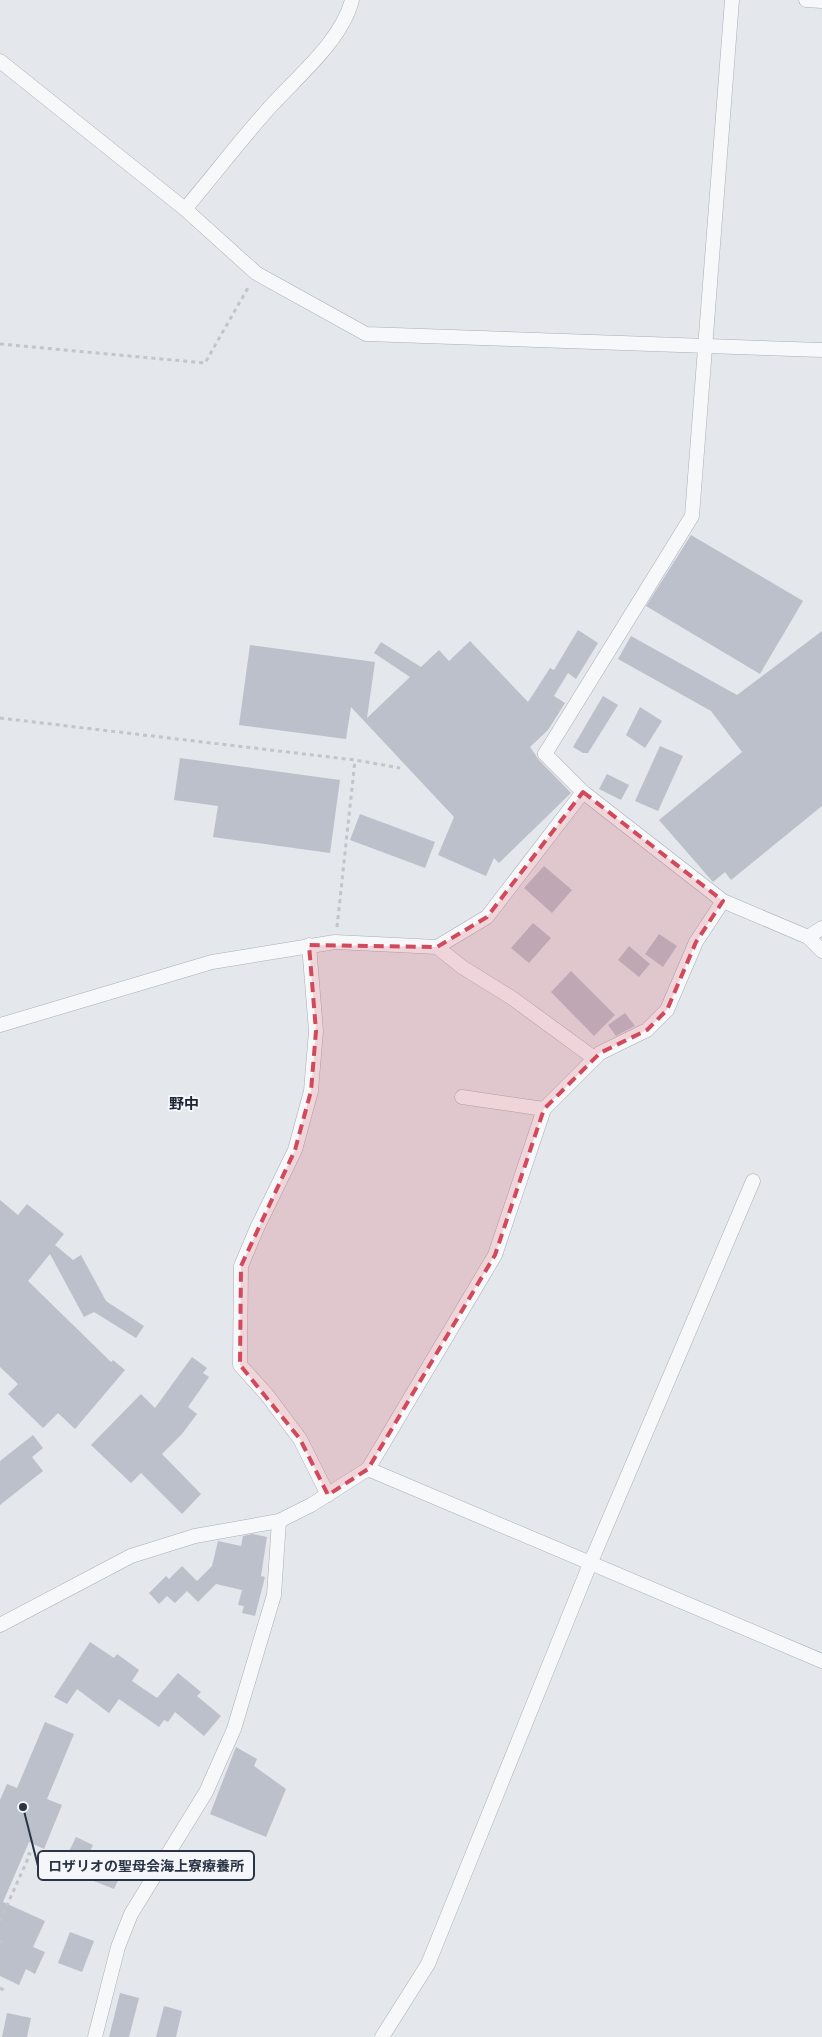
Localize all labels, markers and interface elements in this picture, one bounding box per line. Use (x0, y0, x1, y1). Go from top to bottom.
district label: 野中 (169, 1095, 199, 1113)
callout: ロザリオの聖母会海上寮療養所 (38, 1851, 254, 1880)
text: ロザリオの聖母会海上寮療養所 (48, 1858, 244, 1875)

